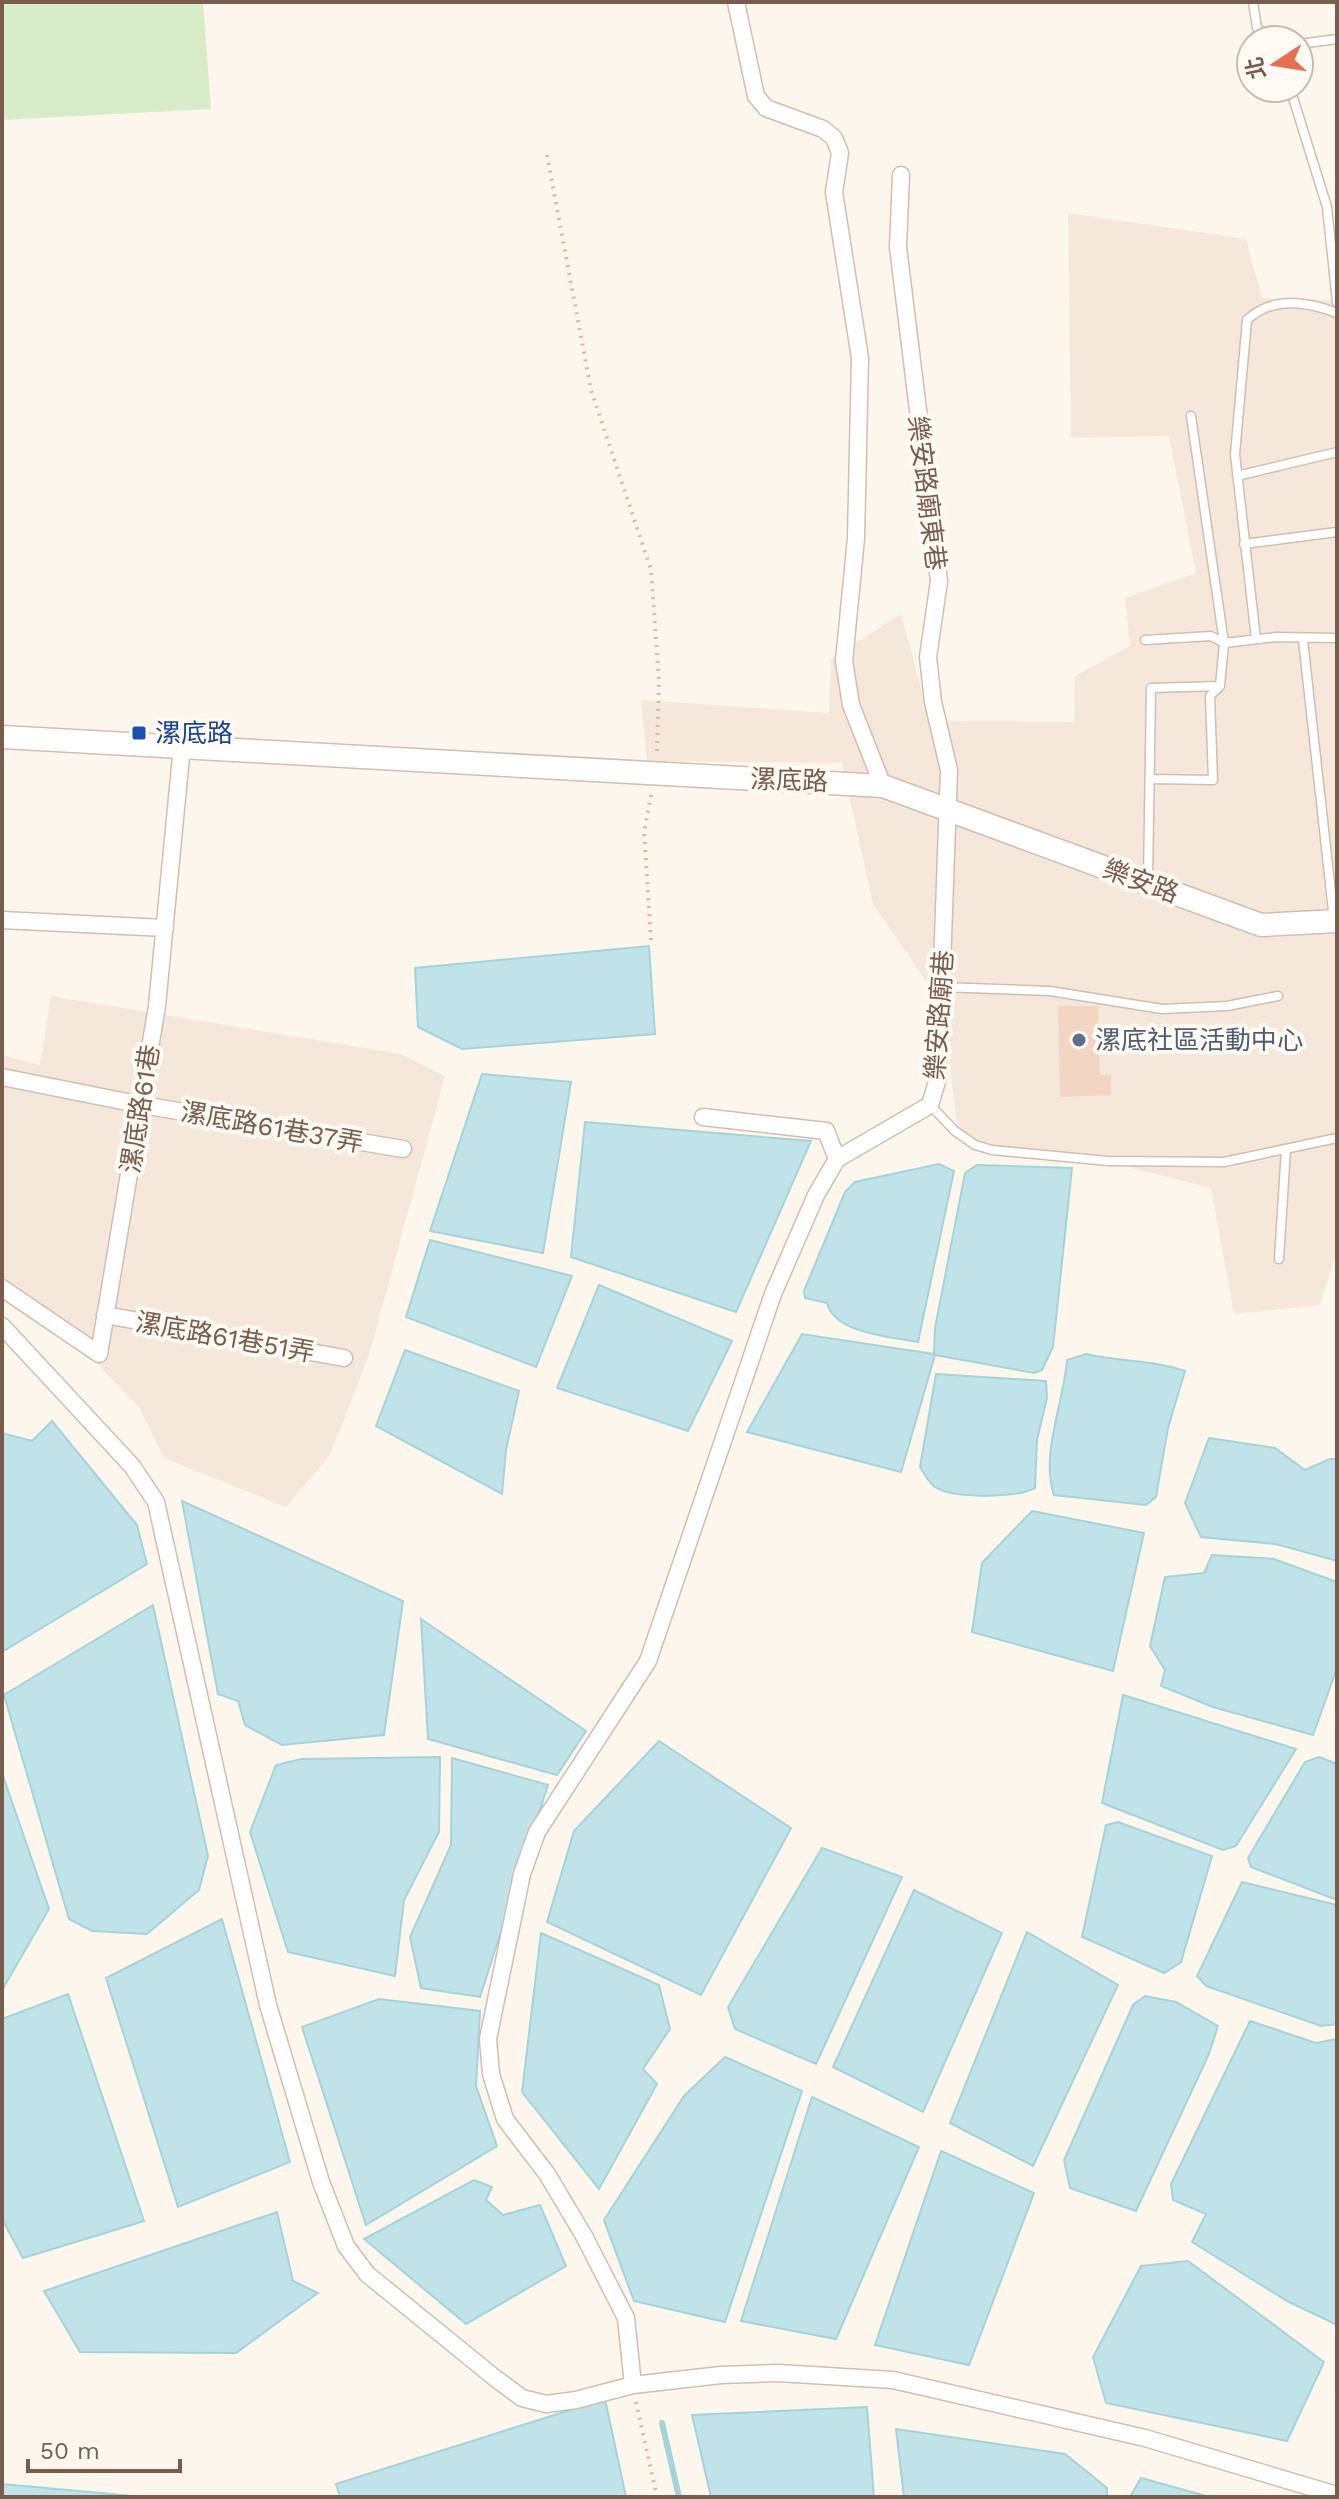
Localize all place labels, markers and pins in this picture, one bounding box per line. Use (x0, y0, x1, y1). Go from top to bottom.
place label: 漯底路 (155, 718, 233, 748)
marker: 漯底路 (130, 724, 148, 742)
place label: 漯底社區活動中心 (1095, 1025, 1303, 1055)
marker: 漯底社區活動中心 (1070, 1031, 1088, 1049)

